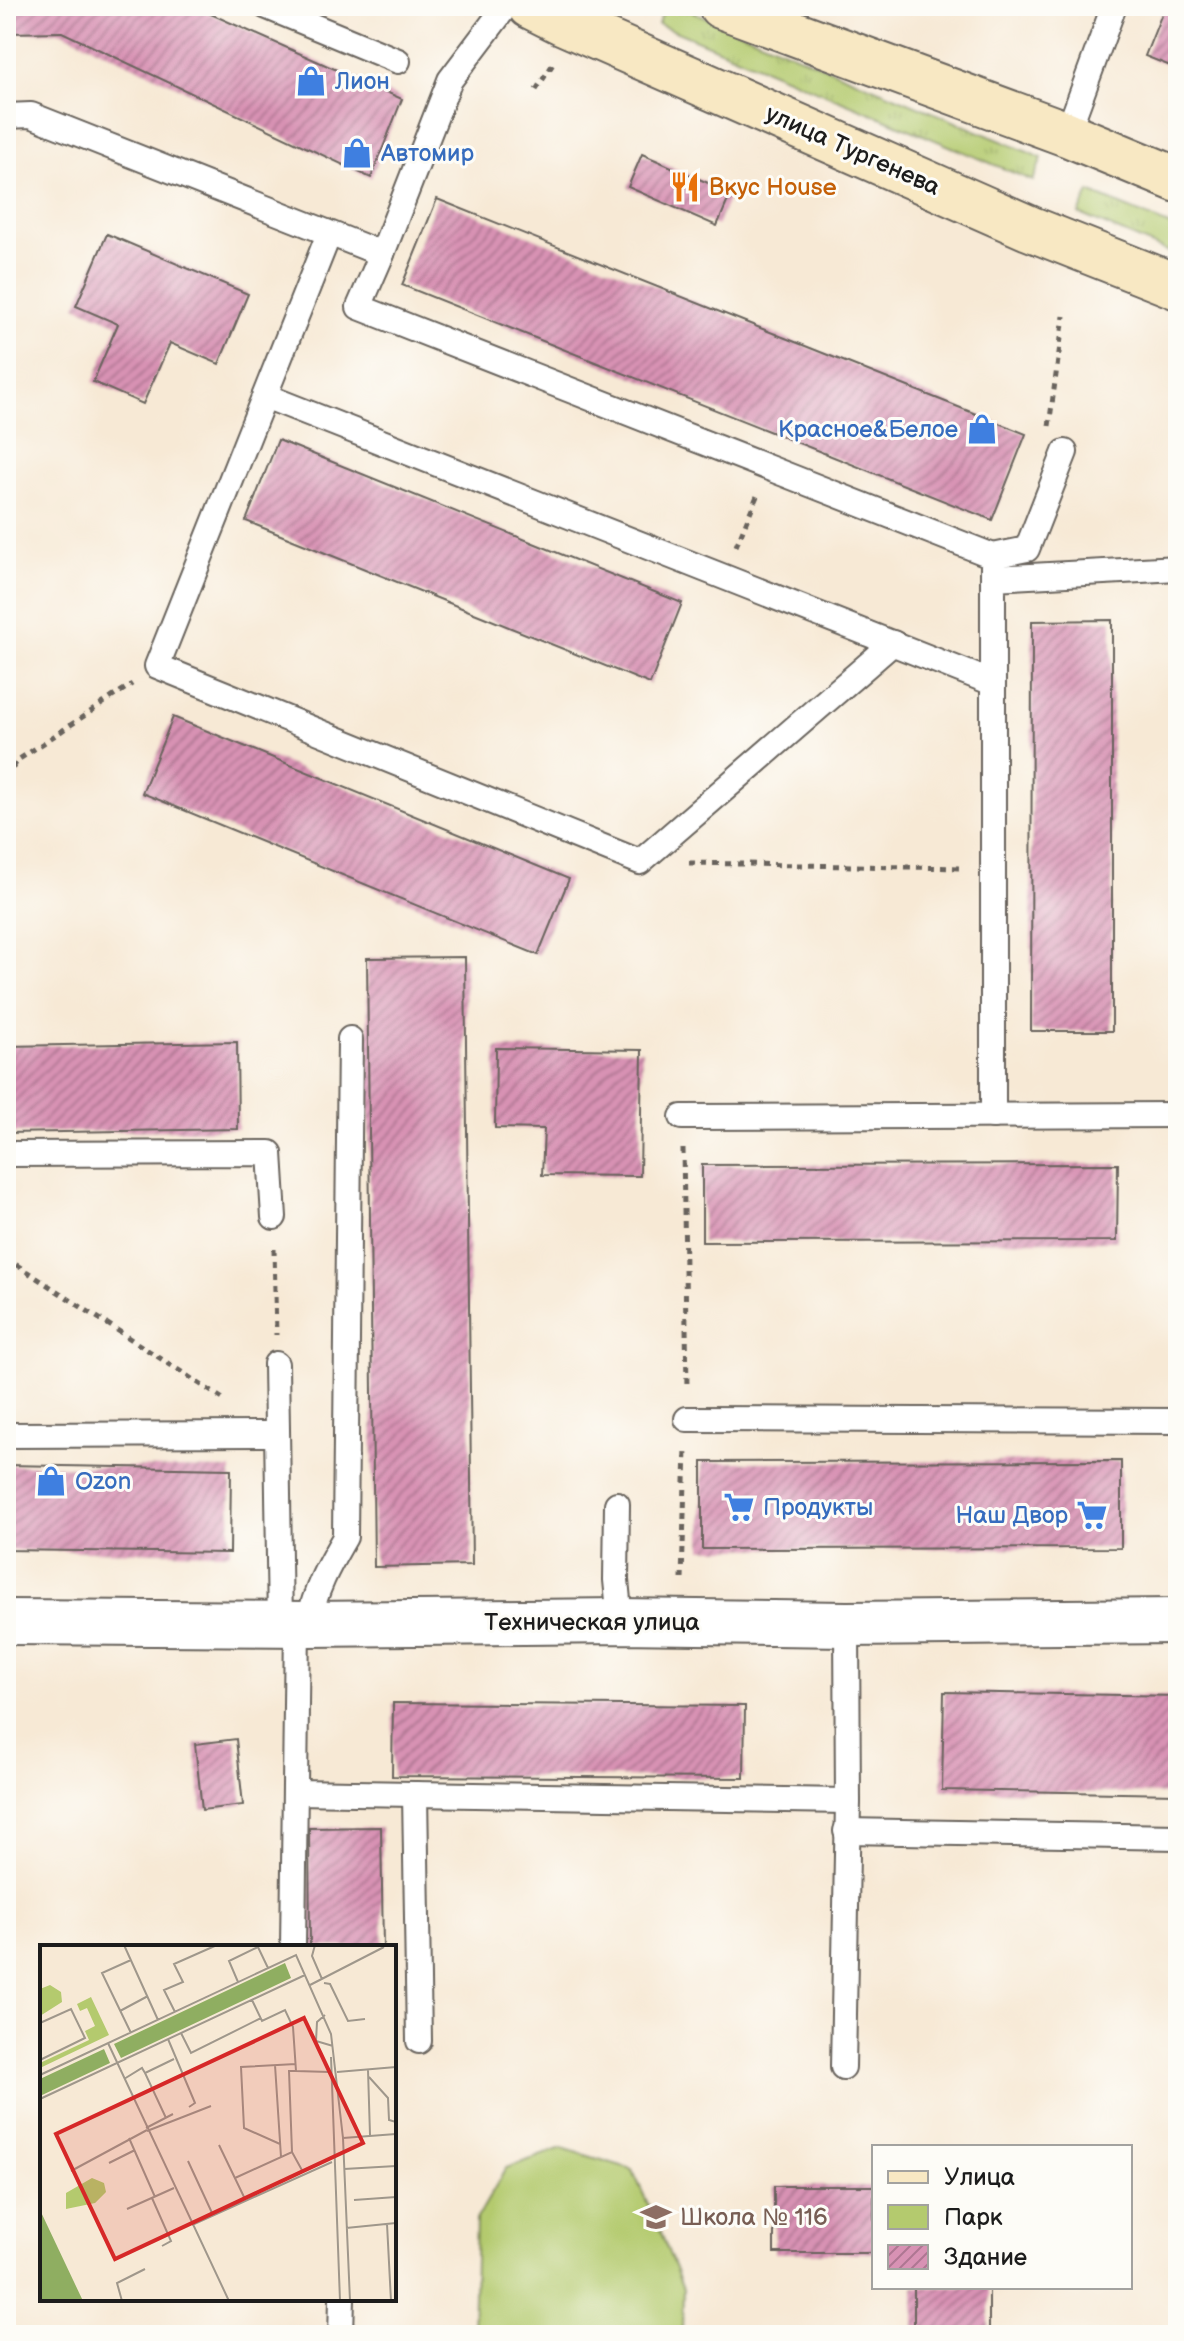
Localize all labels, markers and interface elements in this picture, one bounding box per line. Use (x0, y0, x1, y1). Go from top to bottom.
shop icon: Лион (294, 64, 328, 98)
place label: Лион (334, 67, 390, 96)
street label: улица Тургенева (761, 99, 945, 202)
shop icon: Автомир (340, 136, 374, 170)
place label: Автомир (380, 139, 475, 168)
restaurant icon: Вкус House (668, 170, 702, 204)
place label: Вкус House (709, 173, 837, 202)
shop icon: Красное&Белое (965, 412, 999, 446)
place label: Красное&Белое (778, 415, 958, 444)
shop icon: Ozon (34, 1464, 68, 1498)
place label: Ozon (75, 1467, 131, 1496)
supermarket icon: Продукты (722, 1490, 756, 1524)
place label: Продукты (763, 1493, 873, 1522)
supermarket icon: Наш Двор (1075, 1498, 1109, 1532)
place label: Наш Двор (955, 1501, 1068, 1530)
street label: Техническая улица (484, 1608, 700, 1637)
inset map (40, 1945, 396, 2301)
legend (872, 2145, 1132, 2289)
text: Улица (944, 2163, 1015, 2192)
school or university icon: Школа № 116 (639, 2200, 673, 2234)
place label: Школа № 116 (680, 2203, 828, 2232)
text: Парк (944, 2203, 1003, 2232)
text: Здание (944, 2243, 1027, 2272)

